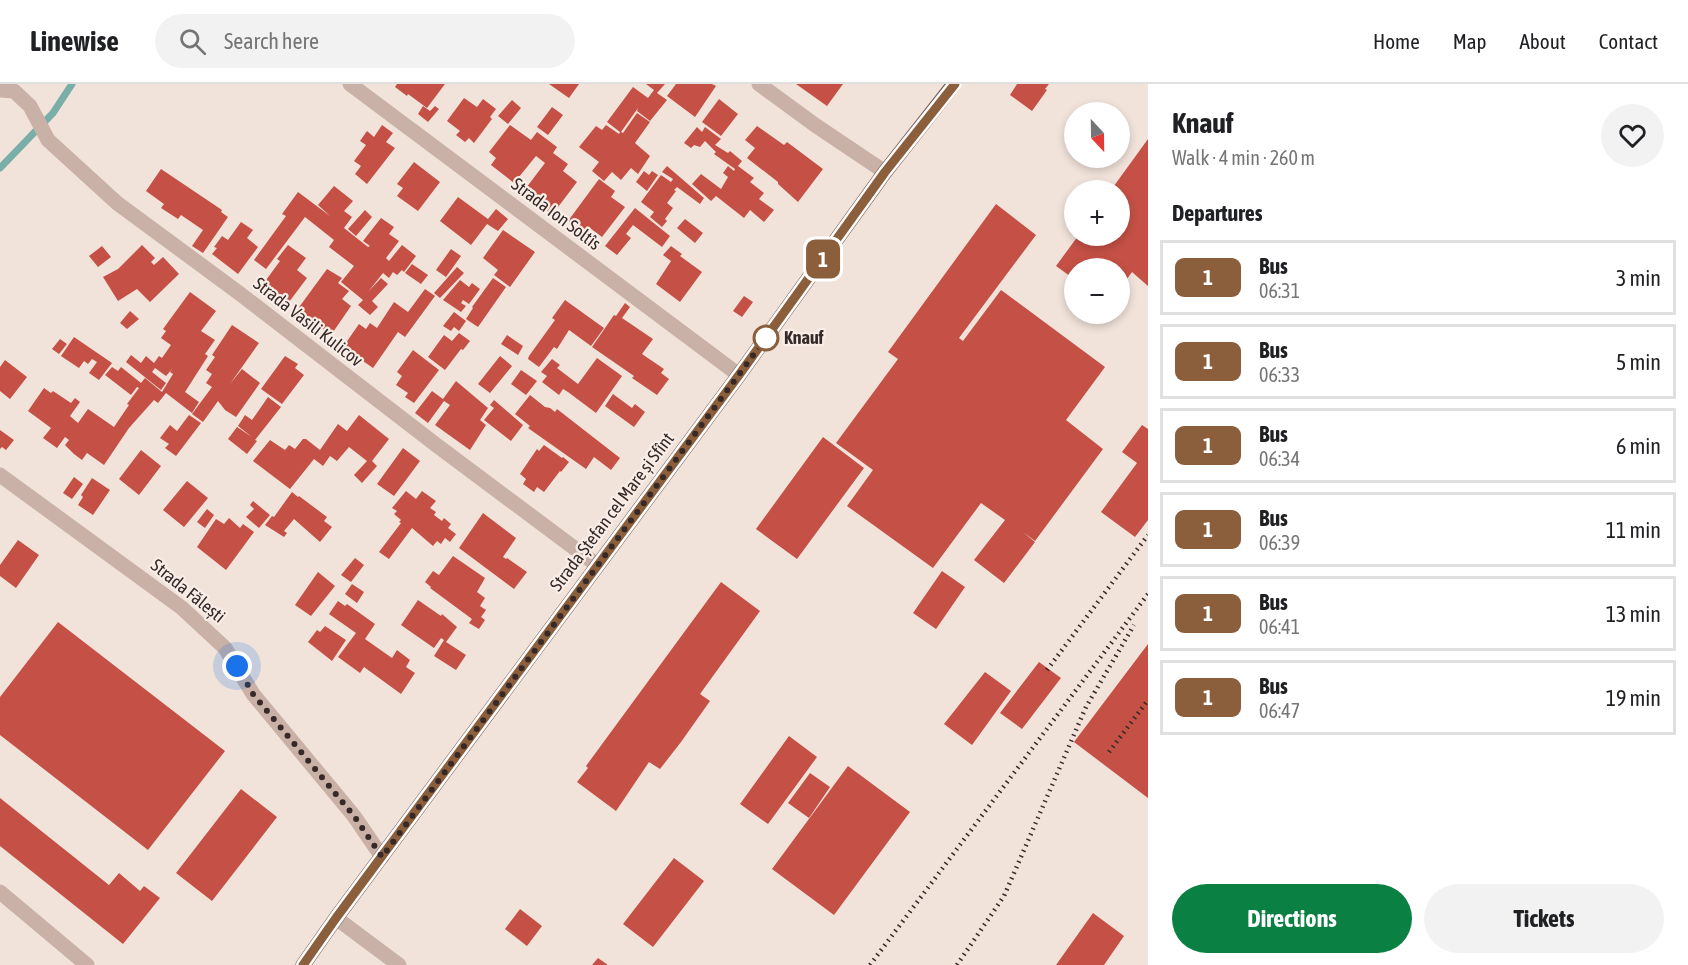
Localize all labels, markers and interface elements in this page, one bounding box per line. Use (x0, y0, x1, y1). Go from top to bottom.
search box (155, 14, 575, 68)
text: Linewise (30, 25, 119, 57)
icon: search (176, 25, 209, 58)
text: Search here (224, 28, 319, 54)
text: Home (1373, 29, 1420, 53)
text: Map (1453, 29, 1487, 53)
text: About (1520, 29, 1566, 53)
text: Contact (1599, 29, 1658, 53)
north arrow (1064, 102, 1130, 168)
map controls (1064, 102, 1130, 324)
button: heart (1601, 104, 1664, 167)
text: Knauf (1172, 107, 1234, 139)
text: Walk · 4 min · 260 m (1172, 146, 1315, 169)
street label: Strada Ion Soltîs (508, 173, 605, 254)
button: + (1064, 180, 1130, 246)
text: Departures (1172, 200, 1262, 226)
line badge: 1 (804, 240, 842, 279)
text: 1 (818, 247, 828, 271)
text: Bus (1259, 253, 1288, 279)
button: − (1064, 258, 1130, 324)
text: 1 (1203, 265, 1213, 289)
text: 3 min (1616, 265, 1661, 291)
street label: Strada Vasili Kulicov (250, 273, 367, 371)
text: 06:31 (1259, 279, 1300, 302)
marker: Knauf (753, 325, 779, 351)
place label: Knauf (784, 327, 825, 348)
text: Bus (1259, 337, 1288, 363)
text: 1 (1203, 349, 1213, 373)
text: 5 min (1616, 349, 1661, 375)
text: 06:33 (1259, 363, 1300, 386)
text: Bus (1259, 421, 1288, 447)
street label: Strada Ștefan cel Mare și Sfînt (545, 428, 678, 595)
text: 1 (1203, 433, 1213, 457)
text: 6 min (1616, 433, 1661, 459)
text: 06:34 (1259, 447, 1300, 470)
text: Bus (1259, 505, 1288, 531)
text: 1 (1203, 517, 1213, 541)
text: 11 min (1606, 517, 1661, 543)
text: 06:39 (1259, 531, 1300, 554)
street label: Strada Fălești (147, 554, 230, 627)
text: Bus (1259, 589, 1288, 615)
text: 1 (1203, 601, 1213, 625)
text: 13 min (1606, 601, 1661, 627)
text: 06:41 (1259, 615, 1300, 638)
your location (222, 651, 252, 681)
text: Bus (1259, 673, 1288, 699)
text: 1 (1203, 685, 1213, 709)
text: 19 min (1606, 685, 1661, 711)
text: 06:47 (1259, 699, 1300, 722)
button: Directions (1172, 884, 1412, 953)
button: Tickets (1424, 884, 1664, 953)

